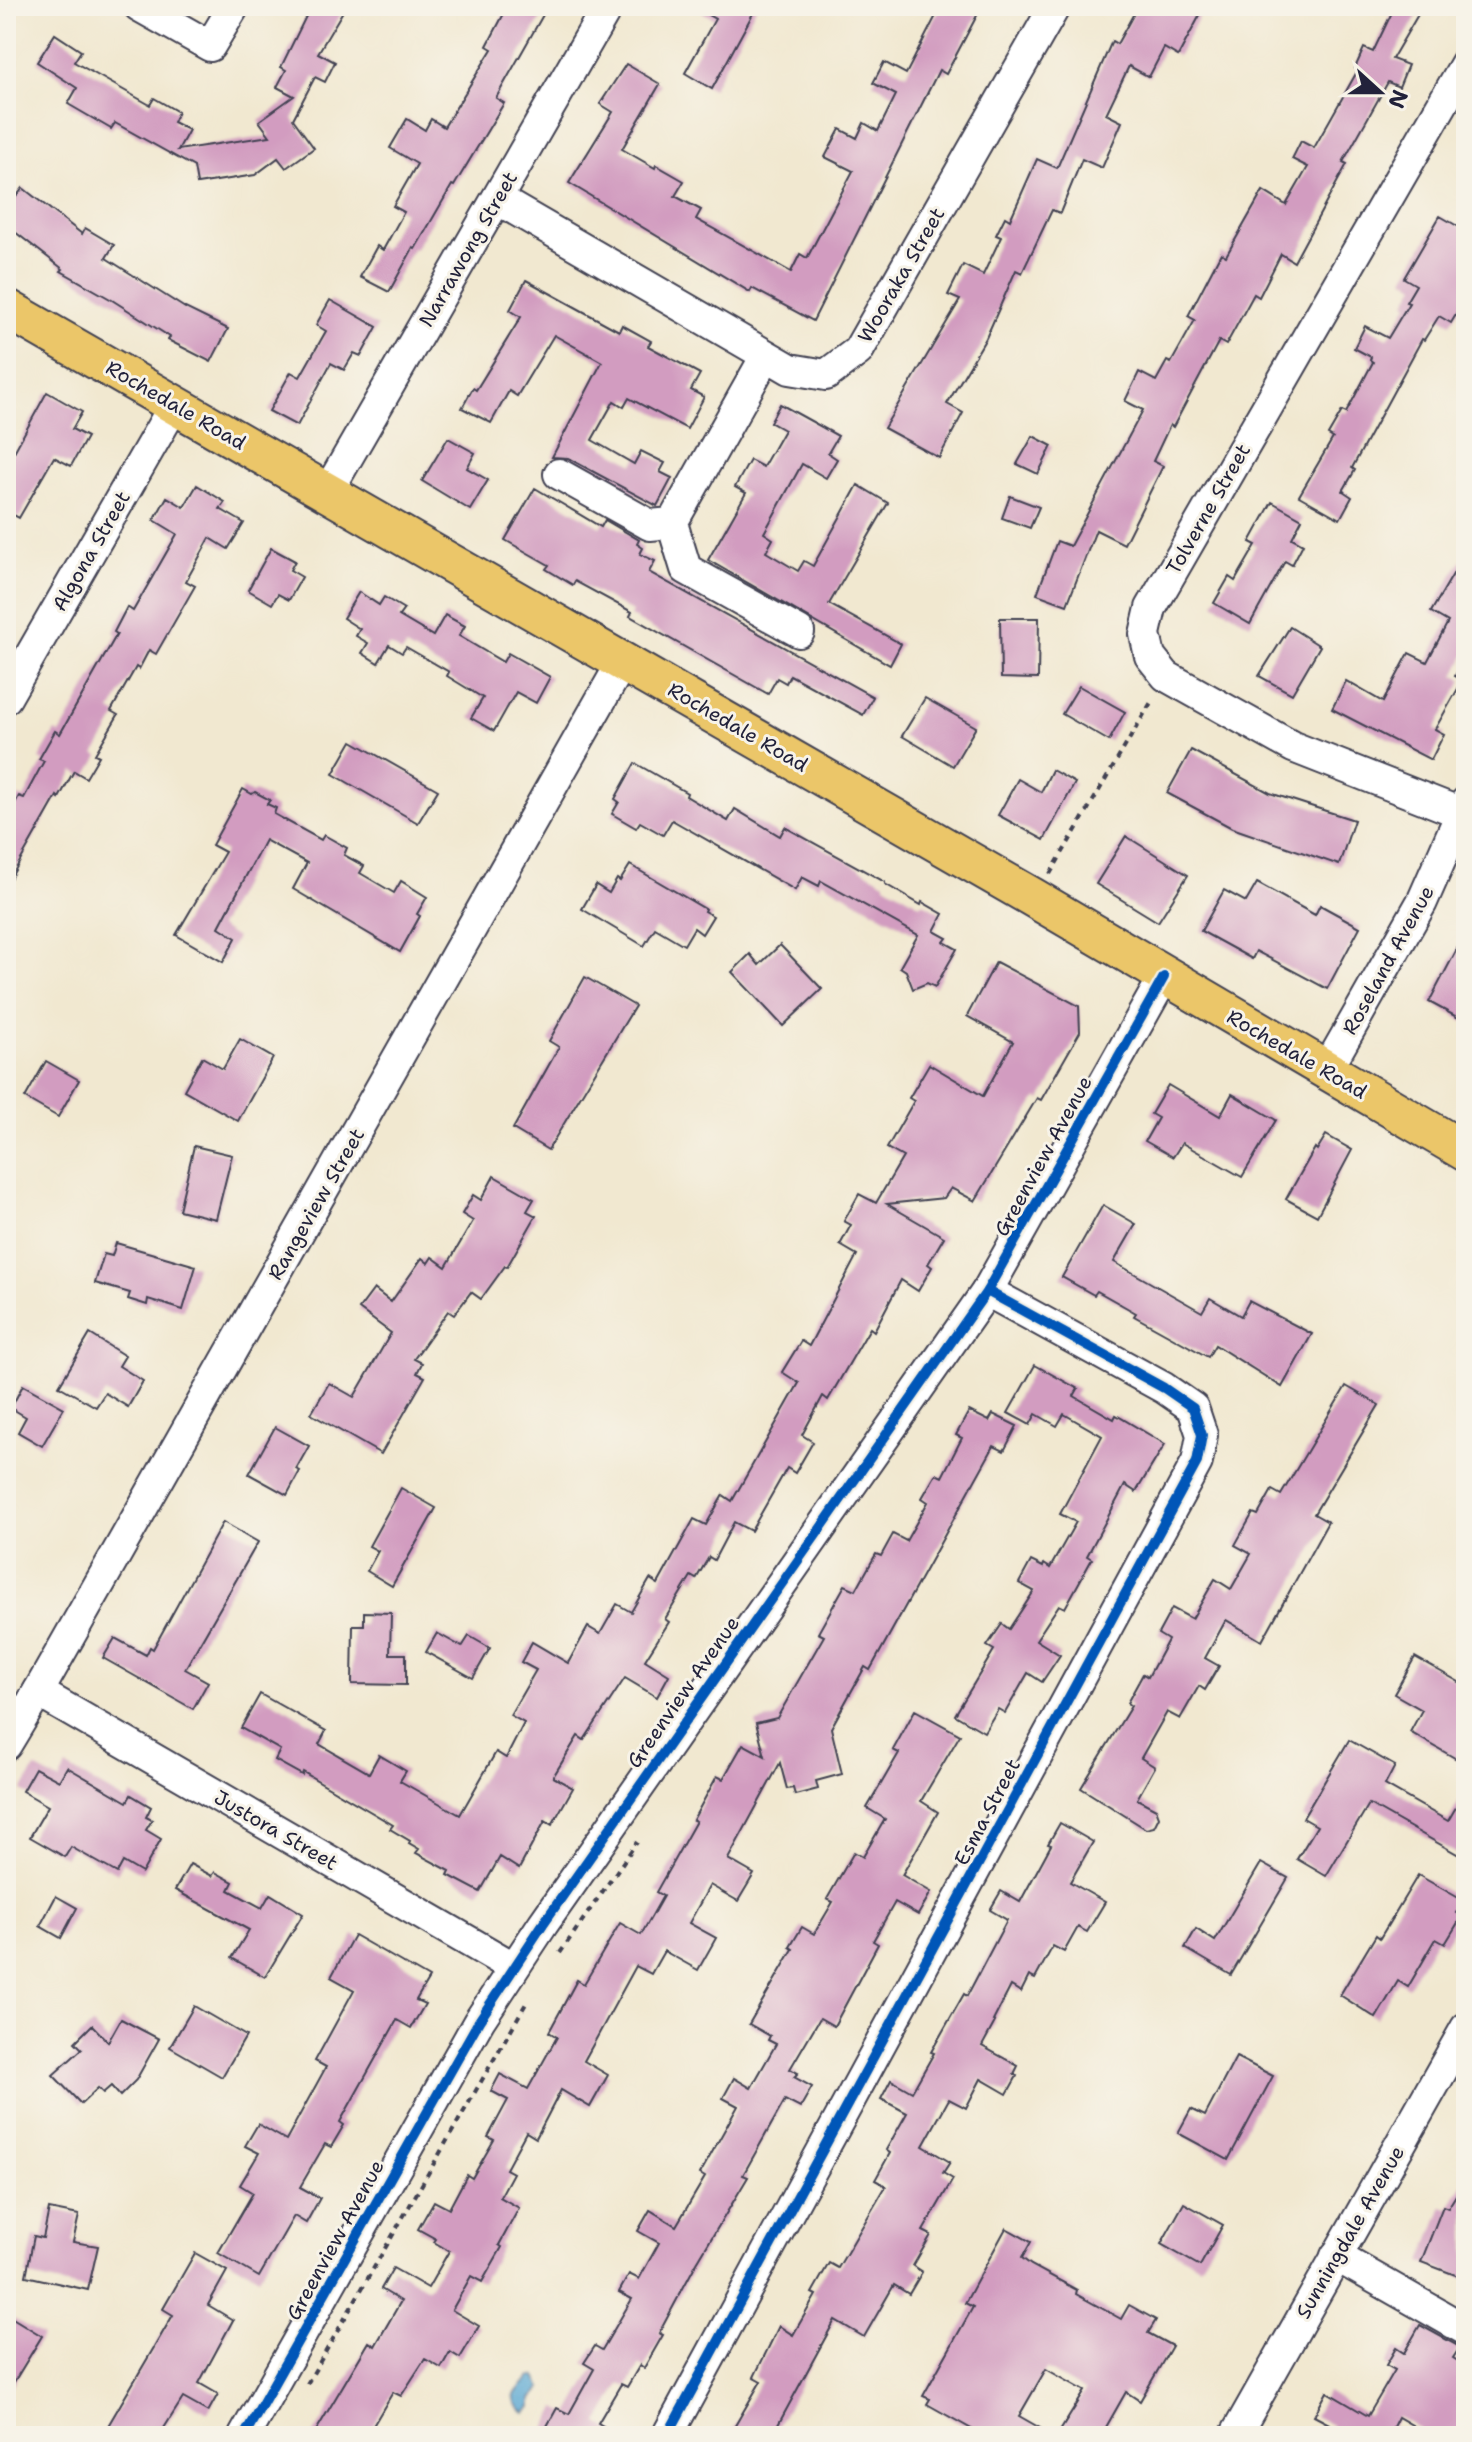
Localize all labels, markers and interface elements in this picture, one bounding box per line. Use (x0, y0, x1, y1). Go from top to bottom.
north arrow (1340, 52, 1420, 132)
text: N (1382, 86, 1415, 112)
street label: Narrawong Street (413, 167, 523, 331)
street label: Wooraka Street (852, 203, 950, 347)
street label: Rochedale Road (101, 354, 251, 456)
street label: Tolverne Street (1160, 439, 1256, 579)
street label: Algona Street (46, 486, 136, 616)
street label: Rochedale Road (663, 676, 813, 778)
street label: Roseland Avenue (1336, 881, 1440, 1039)
street label: Rochedale Road (1222, 1003, 1372, 1105)
street label: Greenview Avenue (988, 1071, 1098, 1241)
street label: Rangeview Street (262, 1123, 370, 1285)
street label: Greenview Avenue (621, 1611, 745, 1773)
street label: Esma Street (948, 1754, 1026, 1870)
street label: Justora Street (209, 1784, 343, 1876)
street label: Sunningdale Avenue (1290, 2141, 1410, 2323)
street label: Greenview Avenue (280, 2155, 390, 2325)

